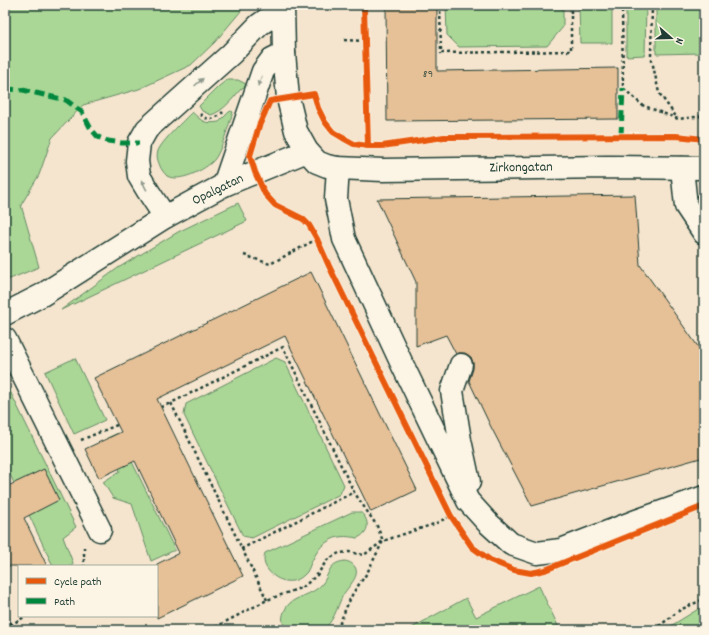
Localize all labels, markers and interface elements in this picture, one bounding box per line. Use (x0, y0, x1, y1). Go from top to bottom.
north arrow (651, 18, 691, 58)
text: N (670, 35, 687, 47)
house number: 89 (423, 66, 433, 83)
one-way arrow (256, 76, 262, 88)
one-way arrow (194, 77, 205, 86)
street label: Zirkongatan (489, 157, 553, 179)
street label: Opalgatan (189, 169, 247, 211)
one-way arrow (141, 179, 148, 191)
legend (18, 565, 158, 617)
text: Cycle path (54, 574, 102, 591)
text: Path (54, 594, 75, 611)

